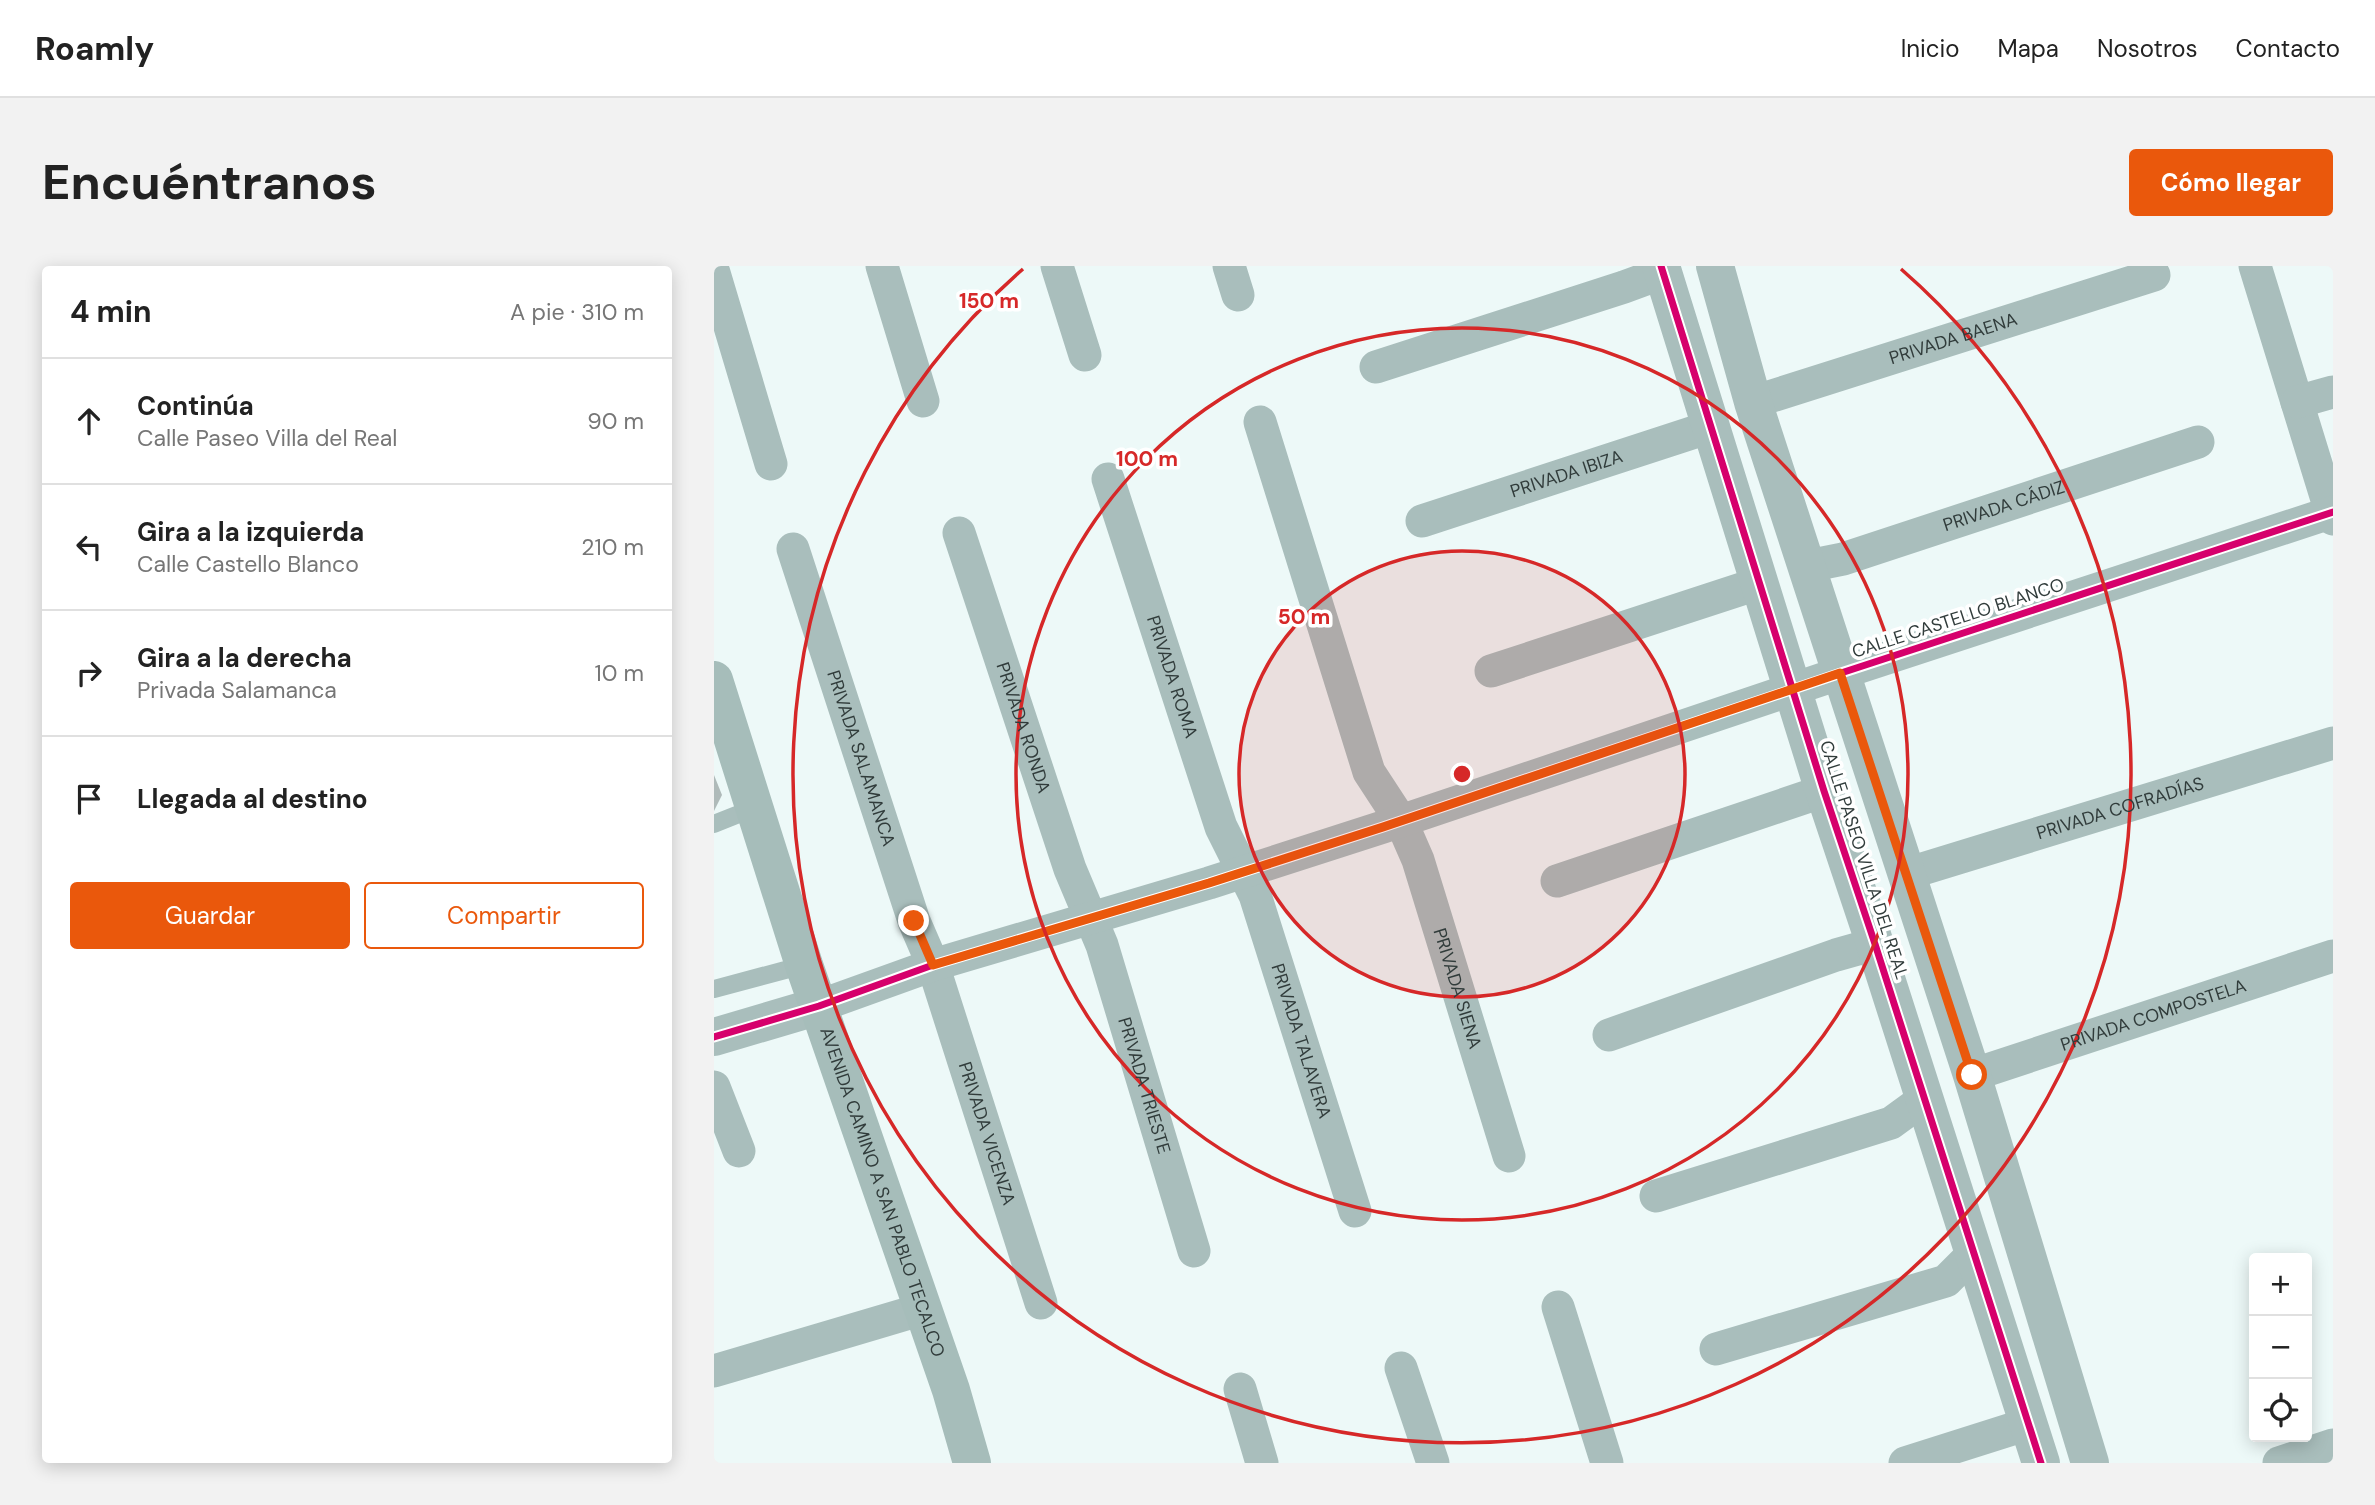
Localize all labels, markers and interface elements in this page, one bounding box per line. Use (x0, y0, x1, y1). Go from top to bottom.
text: Roamly (35, 27, 154, 70)
text: Inicio (1901, 33, 1960, 64)
text: Mapa (1998, 33, 2059, 64)
text: Nosotros (2097, 33, 2198, 64)
text: Contacto (2236, 33, 2340, 64)
button: Cómo llegar (2129, 149, 2333, 216)
text: Encuéntranos (42, 150, 377, 214)
text: 150 m (959, 287, 1019, 315)
text: 4 min (70, 292, 152, 331)
text: A pie · 310 m (510, 297, 644, 327)
street label: PRIVADA BAENA (1886, 307, 2020, 370)
text: Continúa (137, 389, 254, 423)
icon: ahead (70, 402, 108, 440)
text: 90 m (587, 406, 644, 436)
text: Calle Paseo Villa del Real (137, 423, 397, 453)
street label: PRIVADA IBIZA (1507, 444, 1626, 503)
text: 100 m (1116, 445, 1178, 473)
street label: PRIVADA CÁDIZ (1940, 475, 2068, 537)
text: Gira a la izquierda (137, 515, 364, 549)
icon: left (70, 528, 108, 566)
text: 210 m (581, 532, 644, 562)
text: Calle Castello Blanco (137, 549, 359, 579)
street label: CALLE CASTELLO BLANCO (1849, 572, 2067, 664)
text: 50 m (1278, 603, 1330, 631)
street label: PRIVADA ROMA (1141, 612, 1203, 741)
text: Gira a la derecha (137, 641, 352, 675)
icon: right (70, 654, 108, 692)
text: 10 m (594, 658, 644, 688)
street label: PRIVADA RONDA (991, 659, 1056, 796)
street label: PRIVADA SALAMANCA (821, 667, 901, 849)
text: Privada Salamanca (137, 675, 337, 705)
street label: CALLE PASEO VILLA DEL REAL (1814, 738, 1914, 982)
centre of rings (1450, 762, 1474, 786)
street label: PRIVADA COFRADÍAS (2033, 771, 2207, 845)
icon: arrive (70, 780, 108, 818)
text: Llegada al destino (137, 782, 368, 816)
button: Guardar (70, 882, 350, 949)
button: Compartir (364, 882, 644, 949)
route end (898, 905, 929, 936)
street label: PRIVADA SIENA (1428, 925, 1487, 1052)
street label: PRIVADA TALAVERA (1265, 961, 1337, 1121)
street label: PRIVADA COMPOSTELA (2057, 973, 2249, 1057)
street label: PRIVADA TRIESTE (1112, 1014, 1176, 1157)
street label: AVENIDA CAMINO A SAN PABLO TECALCO (814, 1024, 951, 1360)
street label: PRIVADA VICENZA (953, 1059, 1021, 1208)
route start (1956, 1059, 1987, 1090)
map controls (2249, 1253, 2312, 1442)
button: + (2249, 1253, 2312, 1316)
button: − (2249, 1316, 2312, 1379)
button: locate (2249, 1379, 2312, 1442)

